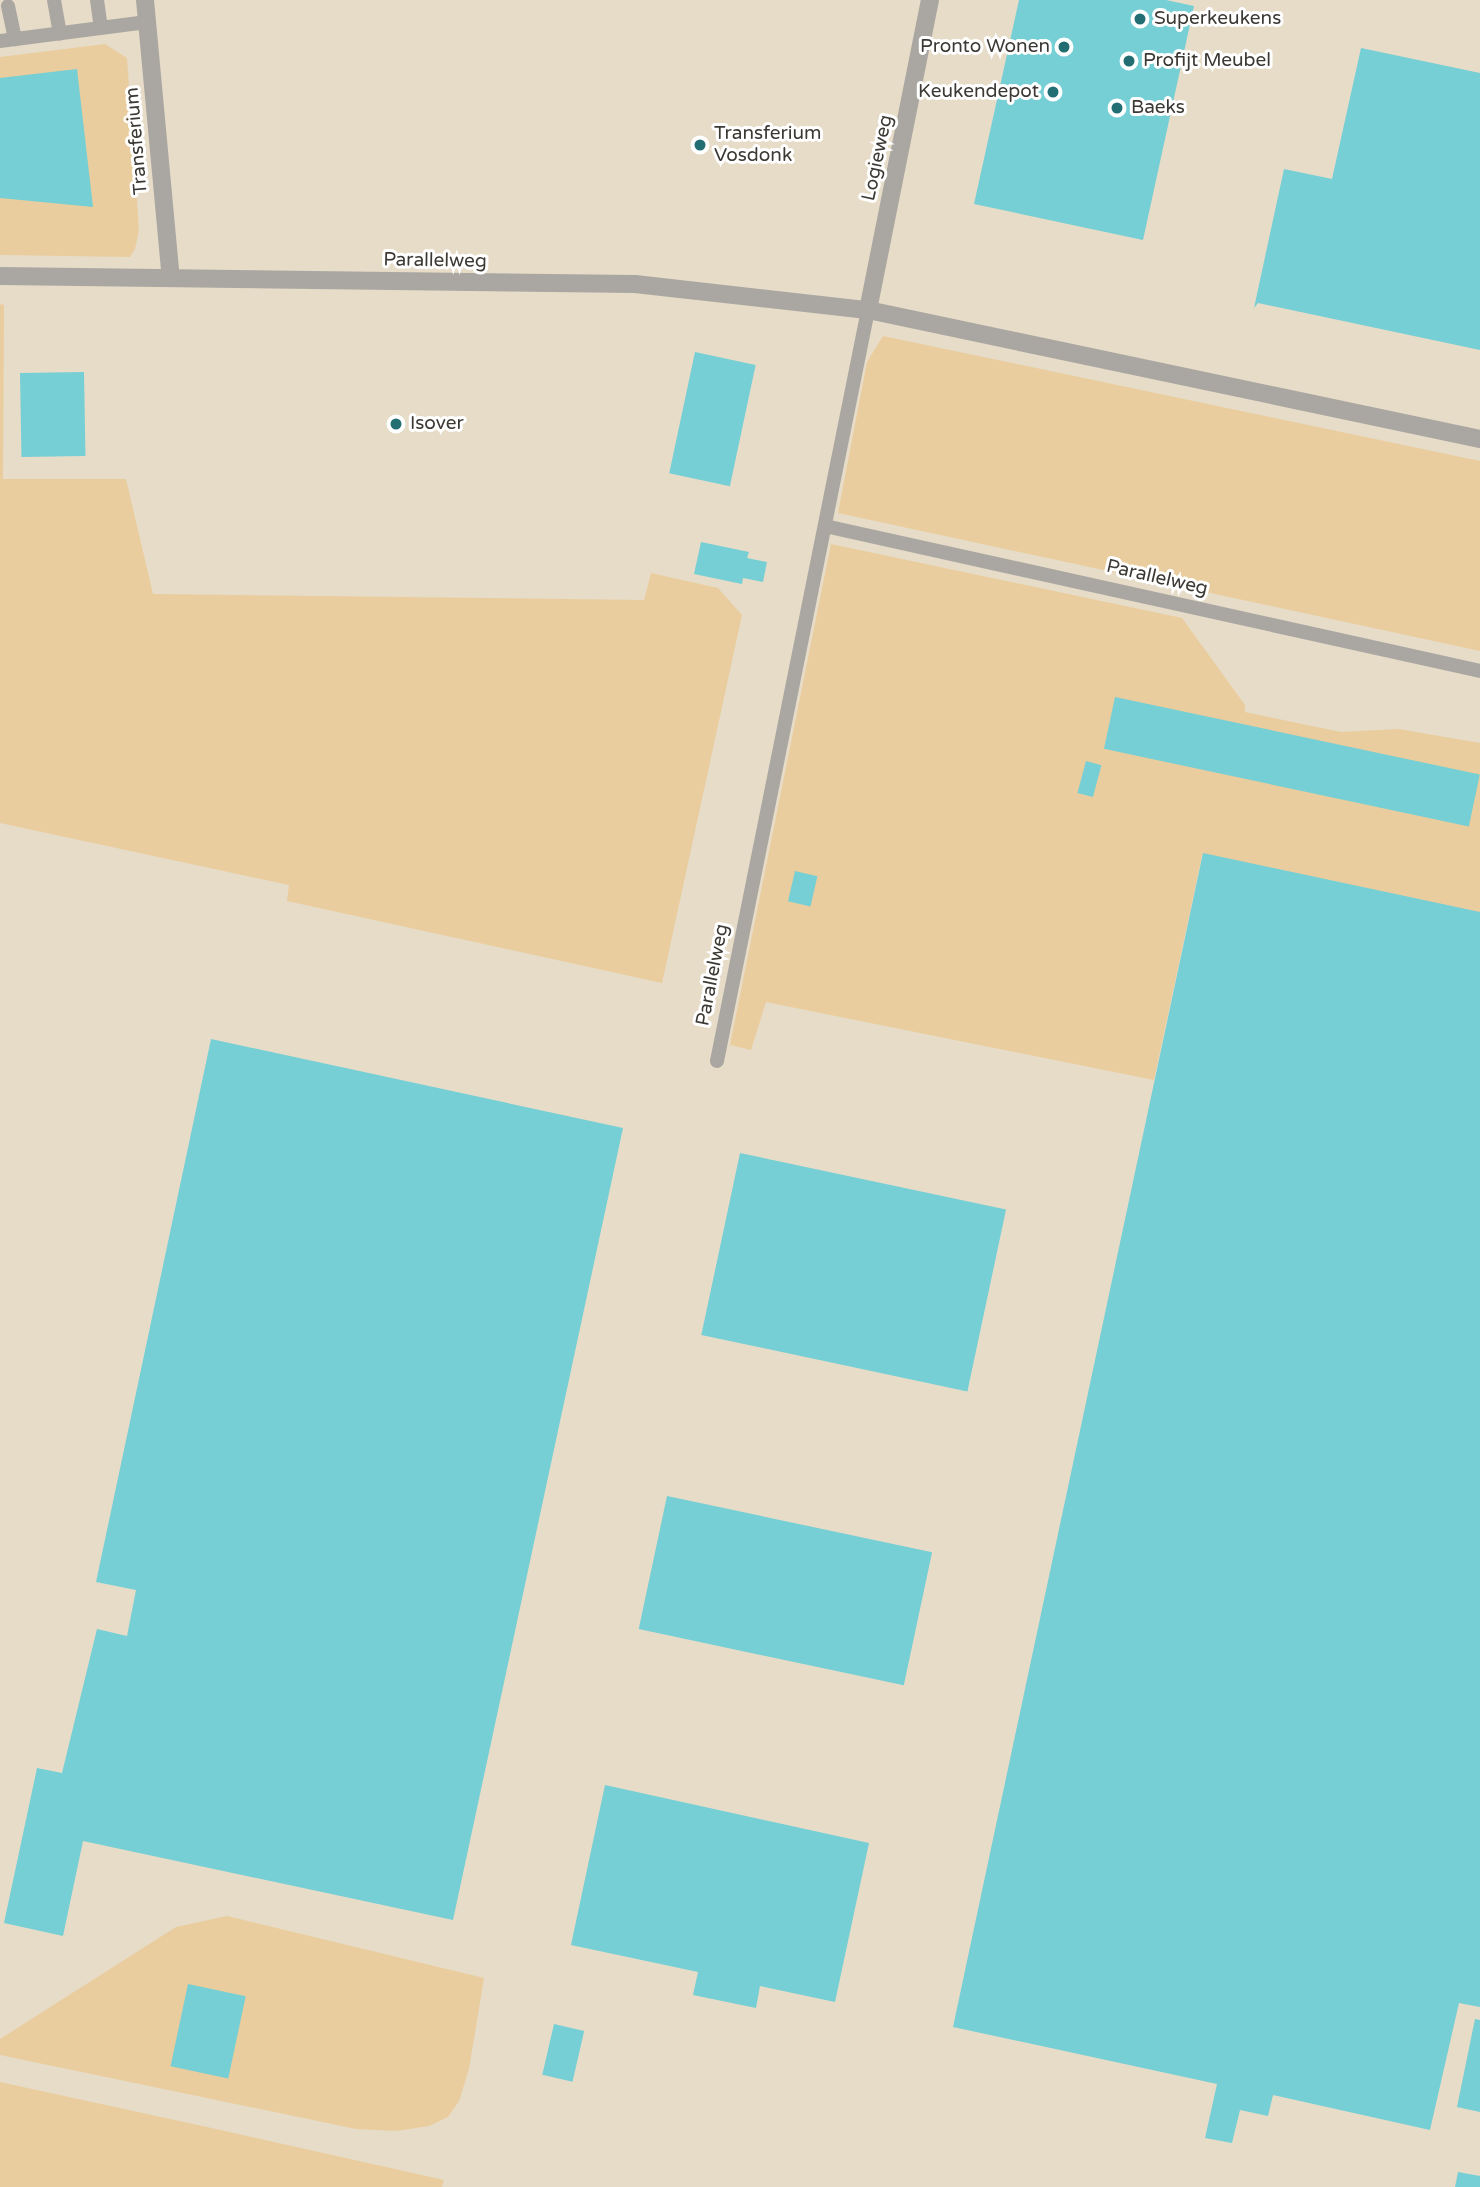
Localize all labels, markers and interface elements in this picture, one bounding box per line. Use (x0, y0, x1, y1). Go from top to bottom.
place label: Superkeukens (1154, 8, 1281, 30)
marker: Superkeukens (1132, 11, 1148, 27)
place label: Pronto Wonen (920, 36, 1050, 58)
marker: Pronto Wonen (1056, 39, 1072, 55)
place label: Profijt Meubel (1143, 50, 1271, 72)
marker: Profijt Meubel (1121, 53, 1137, 69)
place label: Keukendepot (918, 81, 1039, 103)
marker: Keukendepot (1045, 84, 1061, 100)
street label: Transferium (121, 86, 153, 196)
place label: Baeks (1131, 97, 1185, 119)
marker: Baeks (1109, 100, 1125, 116)
street label: Logieweg (858, 113, 898, 203)
place label: Transferium Vosdonk (714, 123, 822, 167)
marker: Transferium Vosdonk (692, 137, 708, 153)
street label: Parallelweg (383, 249, 487, 273)
place label: Isover (410, 413, 464, 435)
marker: Isover (388, 416, 404, 432)
street label: Parallelweg (1104, 555, 1210, 601)
street label: Parallelweg (692, 922, 734, 1028)

